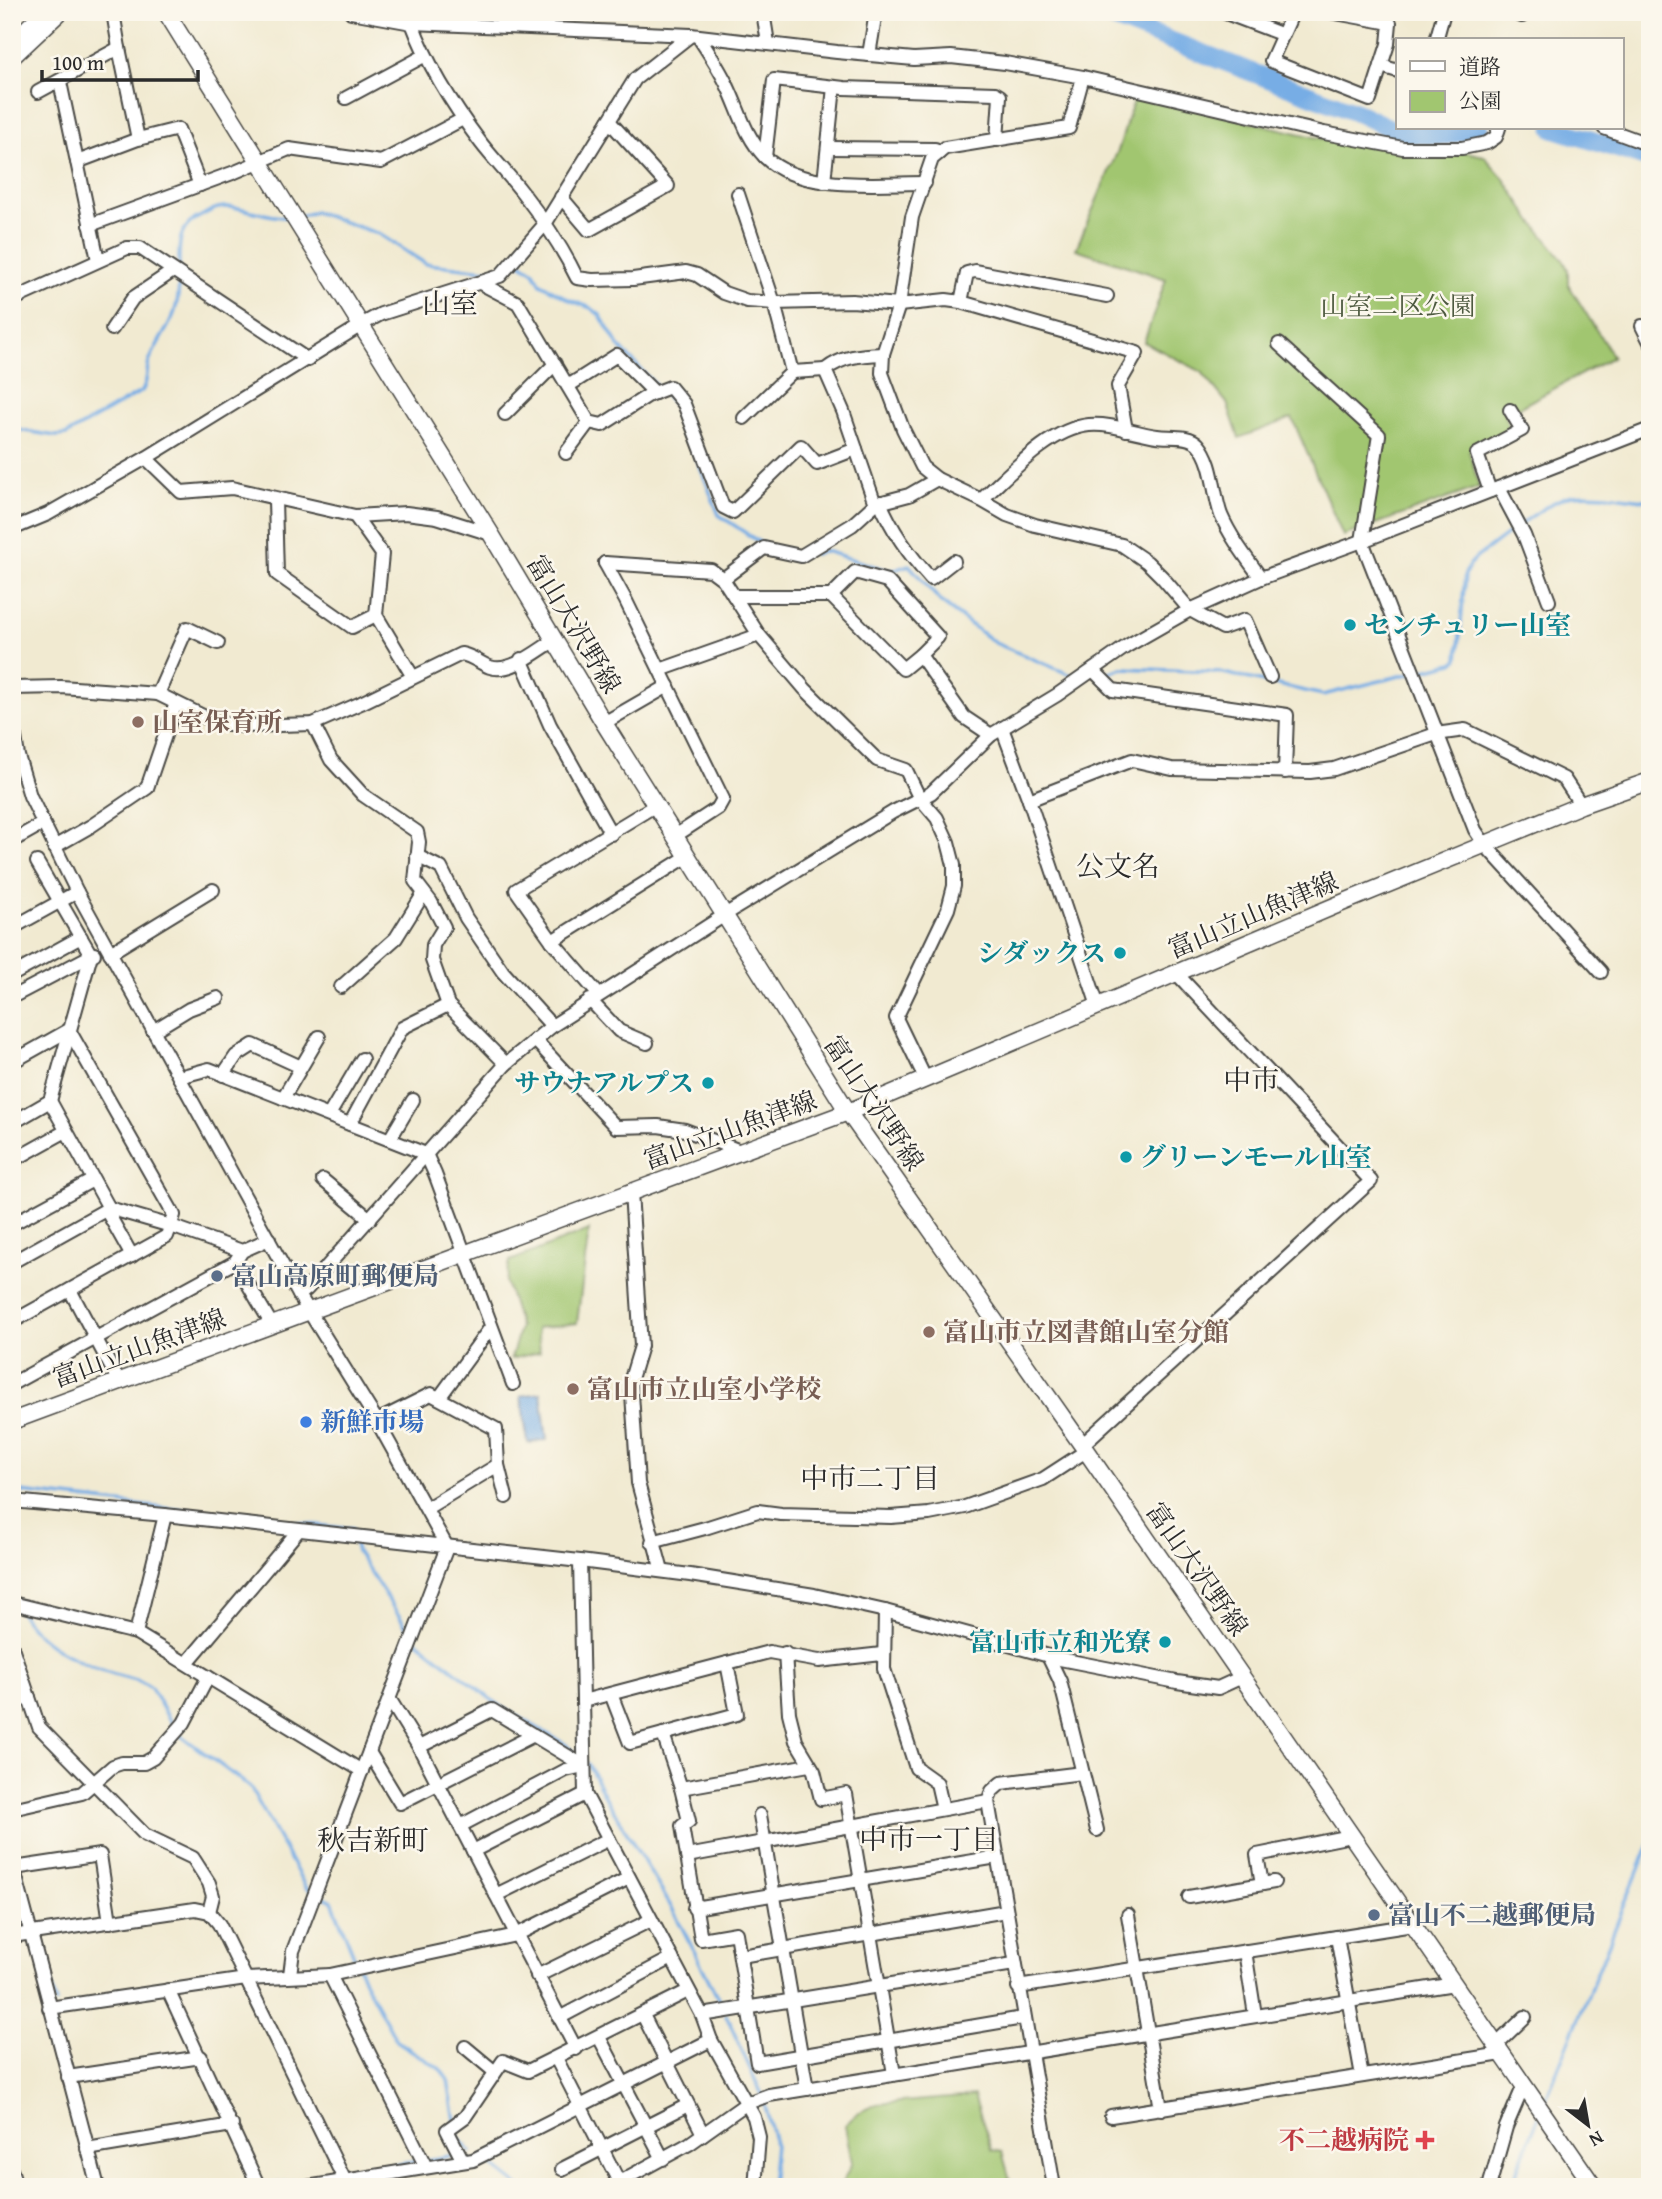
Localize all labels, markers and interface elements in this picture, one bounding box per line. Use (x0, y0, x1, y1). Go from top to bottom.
scale bar (42, 38, 198, 82)
legend (1396, 38, 1624, 130)
text: 100 m (52, 47, 104, 78)
text: 道路 (1459, 51, 1501, 82)
text: 公園 (1459, 85, 1501, 116)
district label: 山室 (422, 282, 478, 323)
park label: 山室二区公園 (1320, 286, 1476, 325)
street label: 富山大沢野線 (518, 547, 631, 701)
place label: センチュリー山室 (1364, 605, 1571, 644)
marker: センチュリー山室 (1342, 617, 1358, 633)
place label: 山室保育所 (152, 702, 282, 741)
marker: 山室保育所 (130, 714, 146, 730)
district label: 公文名 (1076, 845, 1160, 886)
street label: 富山立山魚津線 (1161, 861, 1344, 968)
place label: シダックス (977, 933, 1106, 972)
marker: シダックス (1112, 945, 1128, 961)
street label: 富山大沢野線 (815, 1027, 934, 1178)
district label: 中市 (1223, 1059, 1279, 1100)
place label: サウナアルプス (514, 1063, 694, 1102)
marker: サウナアルプス (700, 1075, 716, 1091)
street label: 富山立山魚津線 (638, 1080, 822, 1179)
place label: グリーンモール山室 (1140, 1137, 1372, 1176)
marker: グリーンモール山室 (1118, 1149, 1134, 1165)
place label: 富山高原町郵便局 (231, 1256, 439, 1295)
marker: 富山高原町郵便局 (209, 1268, 225, 1284)
street label: 富山立山魚津線 (47, 1298, 231, 1397)
place label: 富山市立図書館山室分館 (943, 1312, 1229, 1351)
marker: 富山市立図書館山室分館 (921, 1324, 937, 1340)
place label: 富山市立山室小学校 (587, 1369, 821, 1408)
marker: 富山市立山室小学校 (565, 1381, 581, 1397)
place label: 新鮮市場 (320, 1402, 424, 1441)
marker: 新鮮市場 (298, 1414, 314, 1430)
district label: 中市二丁目 (800, 1457, 940, 1498)
street label: 富山大沢野線 (1137, 1494, 1258, 1644)
place label: 富山市立和光寮 (969, 1622, 1151, 1661)
marker: 富山市立和光寮 (1157, 1634, 1173, 1650)
district label: 中市一丁目 (859, 1818, 999, 1859)
district label: 秋吉新町 (317, 1819, 429, 1860)
place label: 富山不二越郵便局 (1388, 1895, 1596, 1934)
marker: 富山不二越郵便局 (1366, 1907, 1382, 1923)
north arrow (1554, 2090, 1624, 2160)
place label: 不二越病院 (1279, 2120, 1409, 2159)
text: N (1584, 2124, 1609, 2155)
marker: 不二越病院 (1415, 2130, 1435, 2150)

